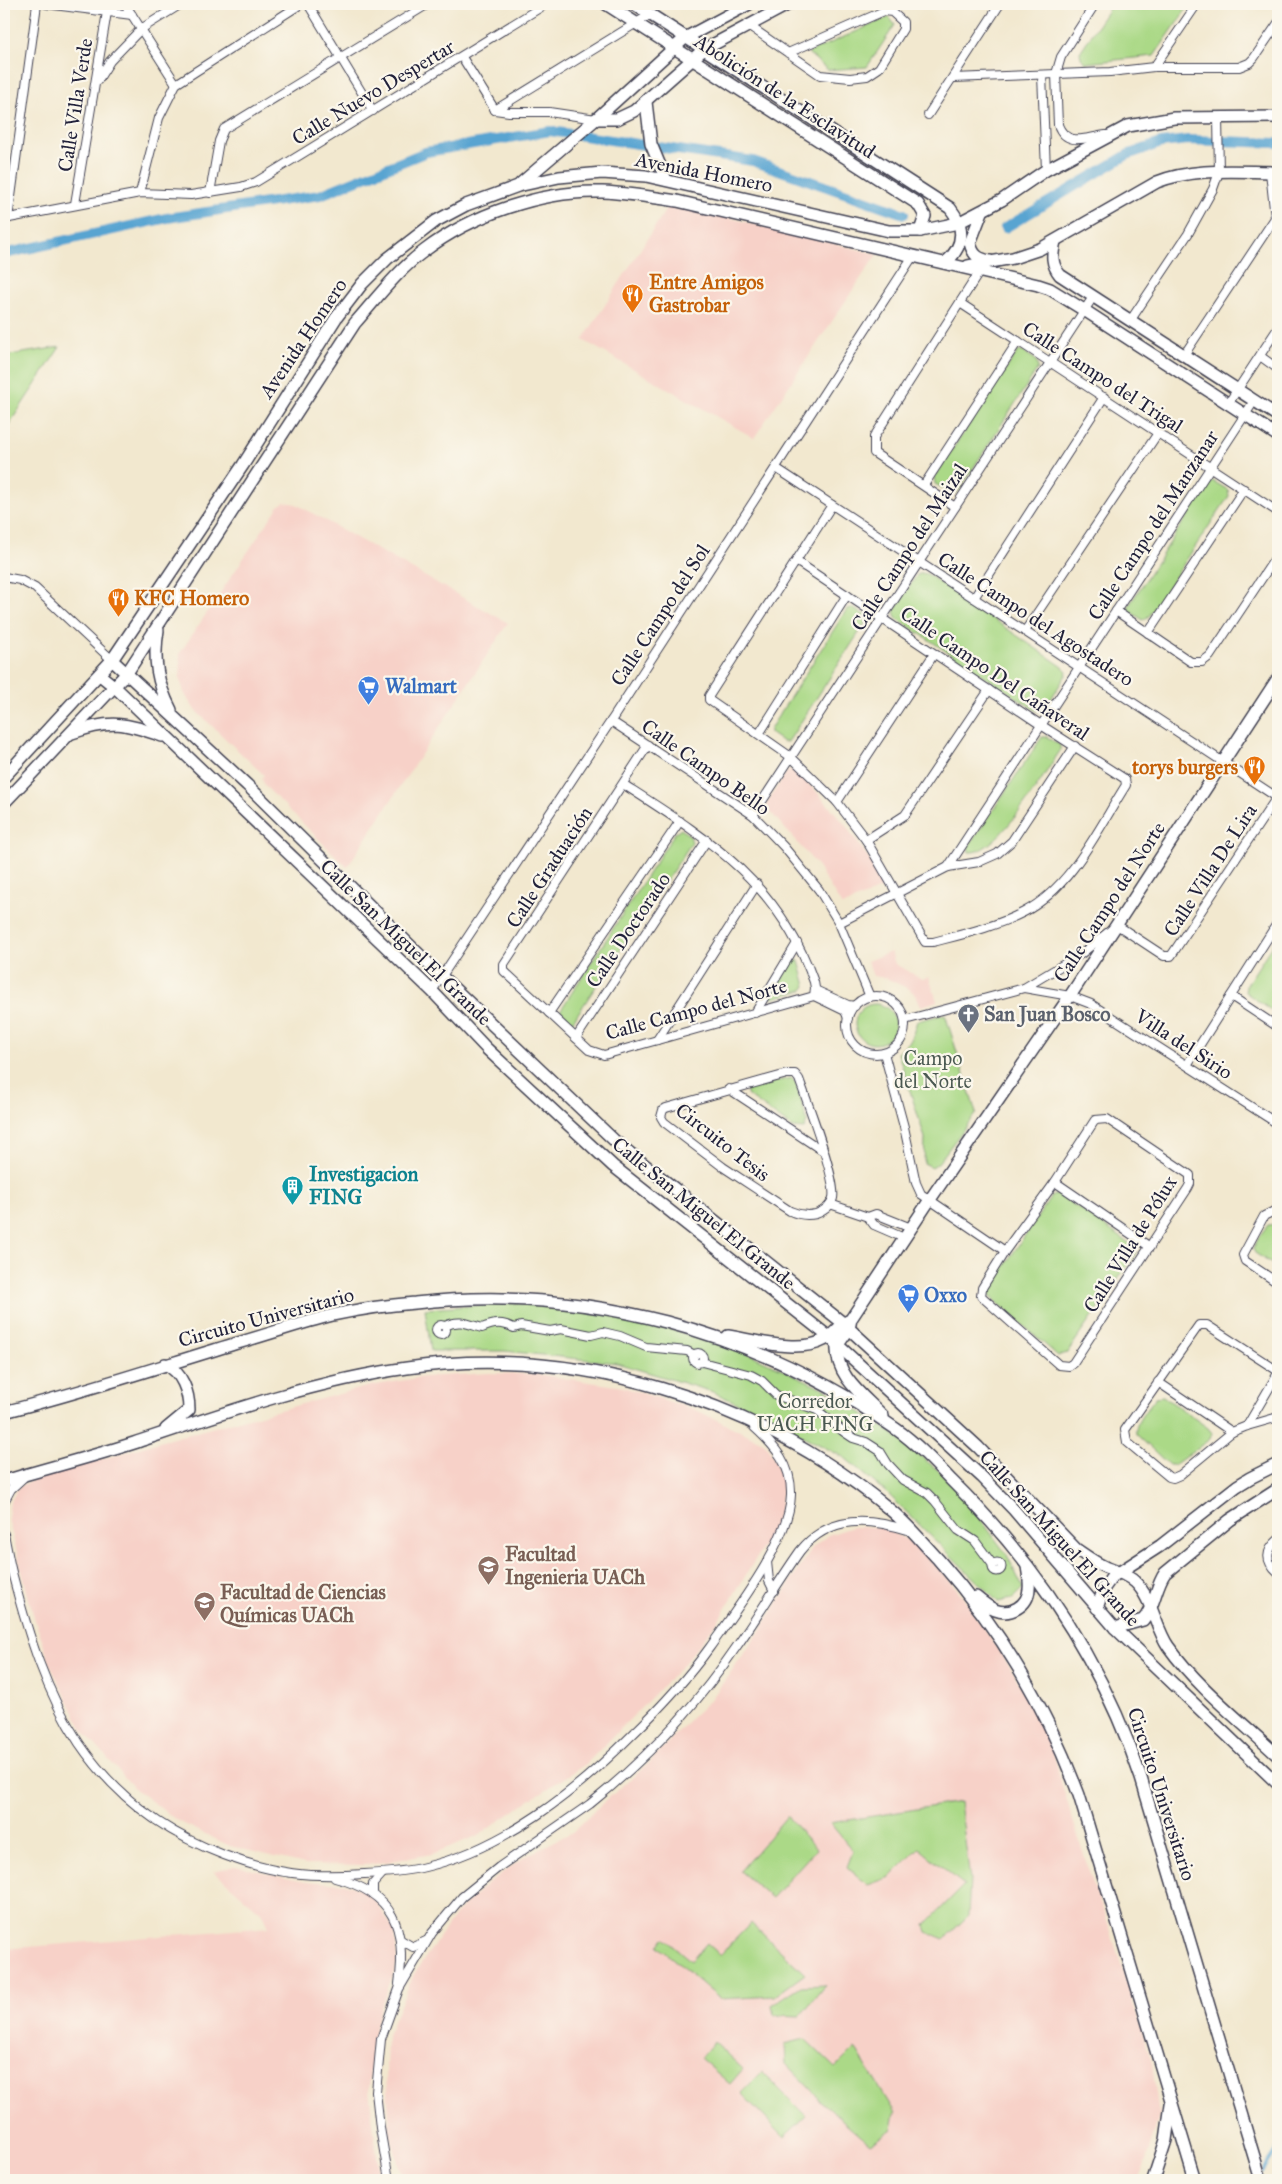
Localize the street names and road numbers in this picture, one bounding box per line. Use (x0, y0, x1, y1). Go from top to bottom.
street label: Abolición de la Esclavitud (689, 28, 880, 163)
street label: Calle Nuevo Despertar (287, 34, 459, 150)
street label: Calle Villa Verde (53, 36, 97, 174)
street label: Avenida Homero (632, 147, 775, 197)
street label: Avenida Homero (254, 274, 352, 403)
street label: Calle Campo del Trigal (1018, 316, 1188, 439)
street label: Calle Campo del Manzanar (1083, 425, 1224, 624)
street label: Calle Campo del Maizal (846, 458, 972, 635)
street label: Calle Campo del Sol (605, 539, 715, 690)
street label: Calle Campo del Agostadero (933, 547, 1138, 692)
street label: Calle Campo Del Cañaveral (896, 601, 1095, 746)
street label: Calle Campo Bello (637, 714, 775, 820)
street label: Calle Villa De Lira (1158, 799, 1262, 941)
street label: Calle Graduación (501, 802, 597, 932)
street label: Calle Campo del Norte (1048, 817, 1170, 987)
street label: Calle San Miguel El Grande (315, 854, 497, 1031)
street label: Calle Doctorado (581, 868, 675, 992)
street label: Calle Campo del Norte (603, 973, 789, 1045)
street label: Villa del Sirio (1130, 1003, 1237, 1084)
street label: Circuito Tesis (671, 1098, 775, 1186)
street label: Calle San Miguel El Grande (607, 1132, 800, 1295)
street label: Calle Villa de Pólux (1078, 1171, 1182, 1317)
street label: Circuito Universitario (176, 1282, 356, 1352)
street label: Calle San Miguel El Grande (974, 1445, 1145, 1632)
street label: Circuito Universitario (1123, 1704, 1201, 1884)

